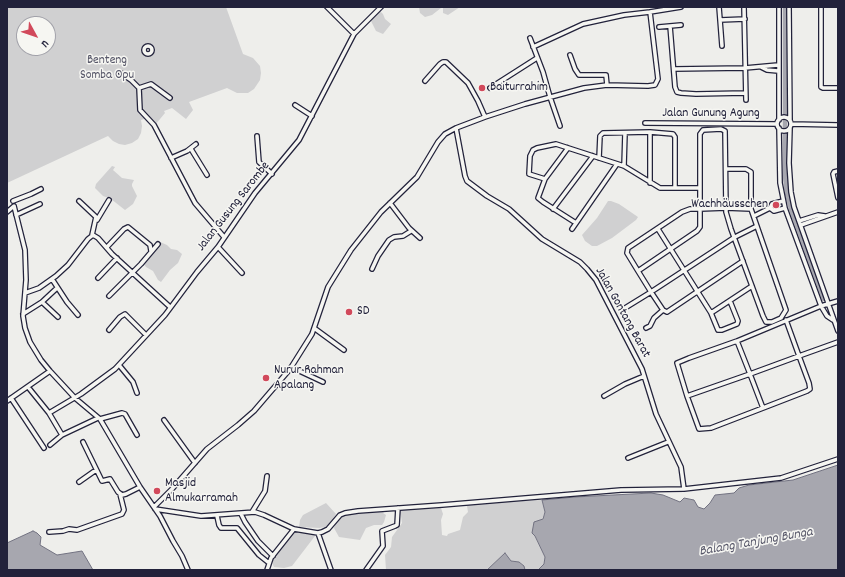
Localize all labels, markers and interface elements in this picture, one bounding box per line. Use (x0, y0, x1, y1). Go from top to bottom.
north arrow (16, 16, 56, 56)
text: U (37, 36, 52, 50)
park label: Benteng Somba Opu (80, 53, 134, 84)
place label: Baiturrahim (490, 80, 548, 96)
marker: Baiturrahim (477, 83, 487, 93)
street label: Jalan Gunung Agung (662, 106, 760, 122)
street label: Jalan Gusung Sarombe (194, 159, 274, 255)
place label: Wachhäusschen (691, 197, 768, 213)
marker: Wachhäusschen (771, 200, 781, 210)
street label: Jalan Gontang Barat (591, 265, 653, 361)
place label: SD (357, 304, 369, 320)
marker: SD (344, 307, 354, 317)
place label: Nurur Rahman Apalang (274, 363, 344, 394)
marker: Nurur Rahman Apalang (261, 373, 271, 383)
place label: Masjid Almukarramah (165, 476, 238, 507)
marker: Masjid Almukarramah (152, 486, 162, 496)
water label: Balang Tanjung Bunga (698, 525, 814, 561)

